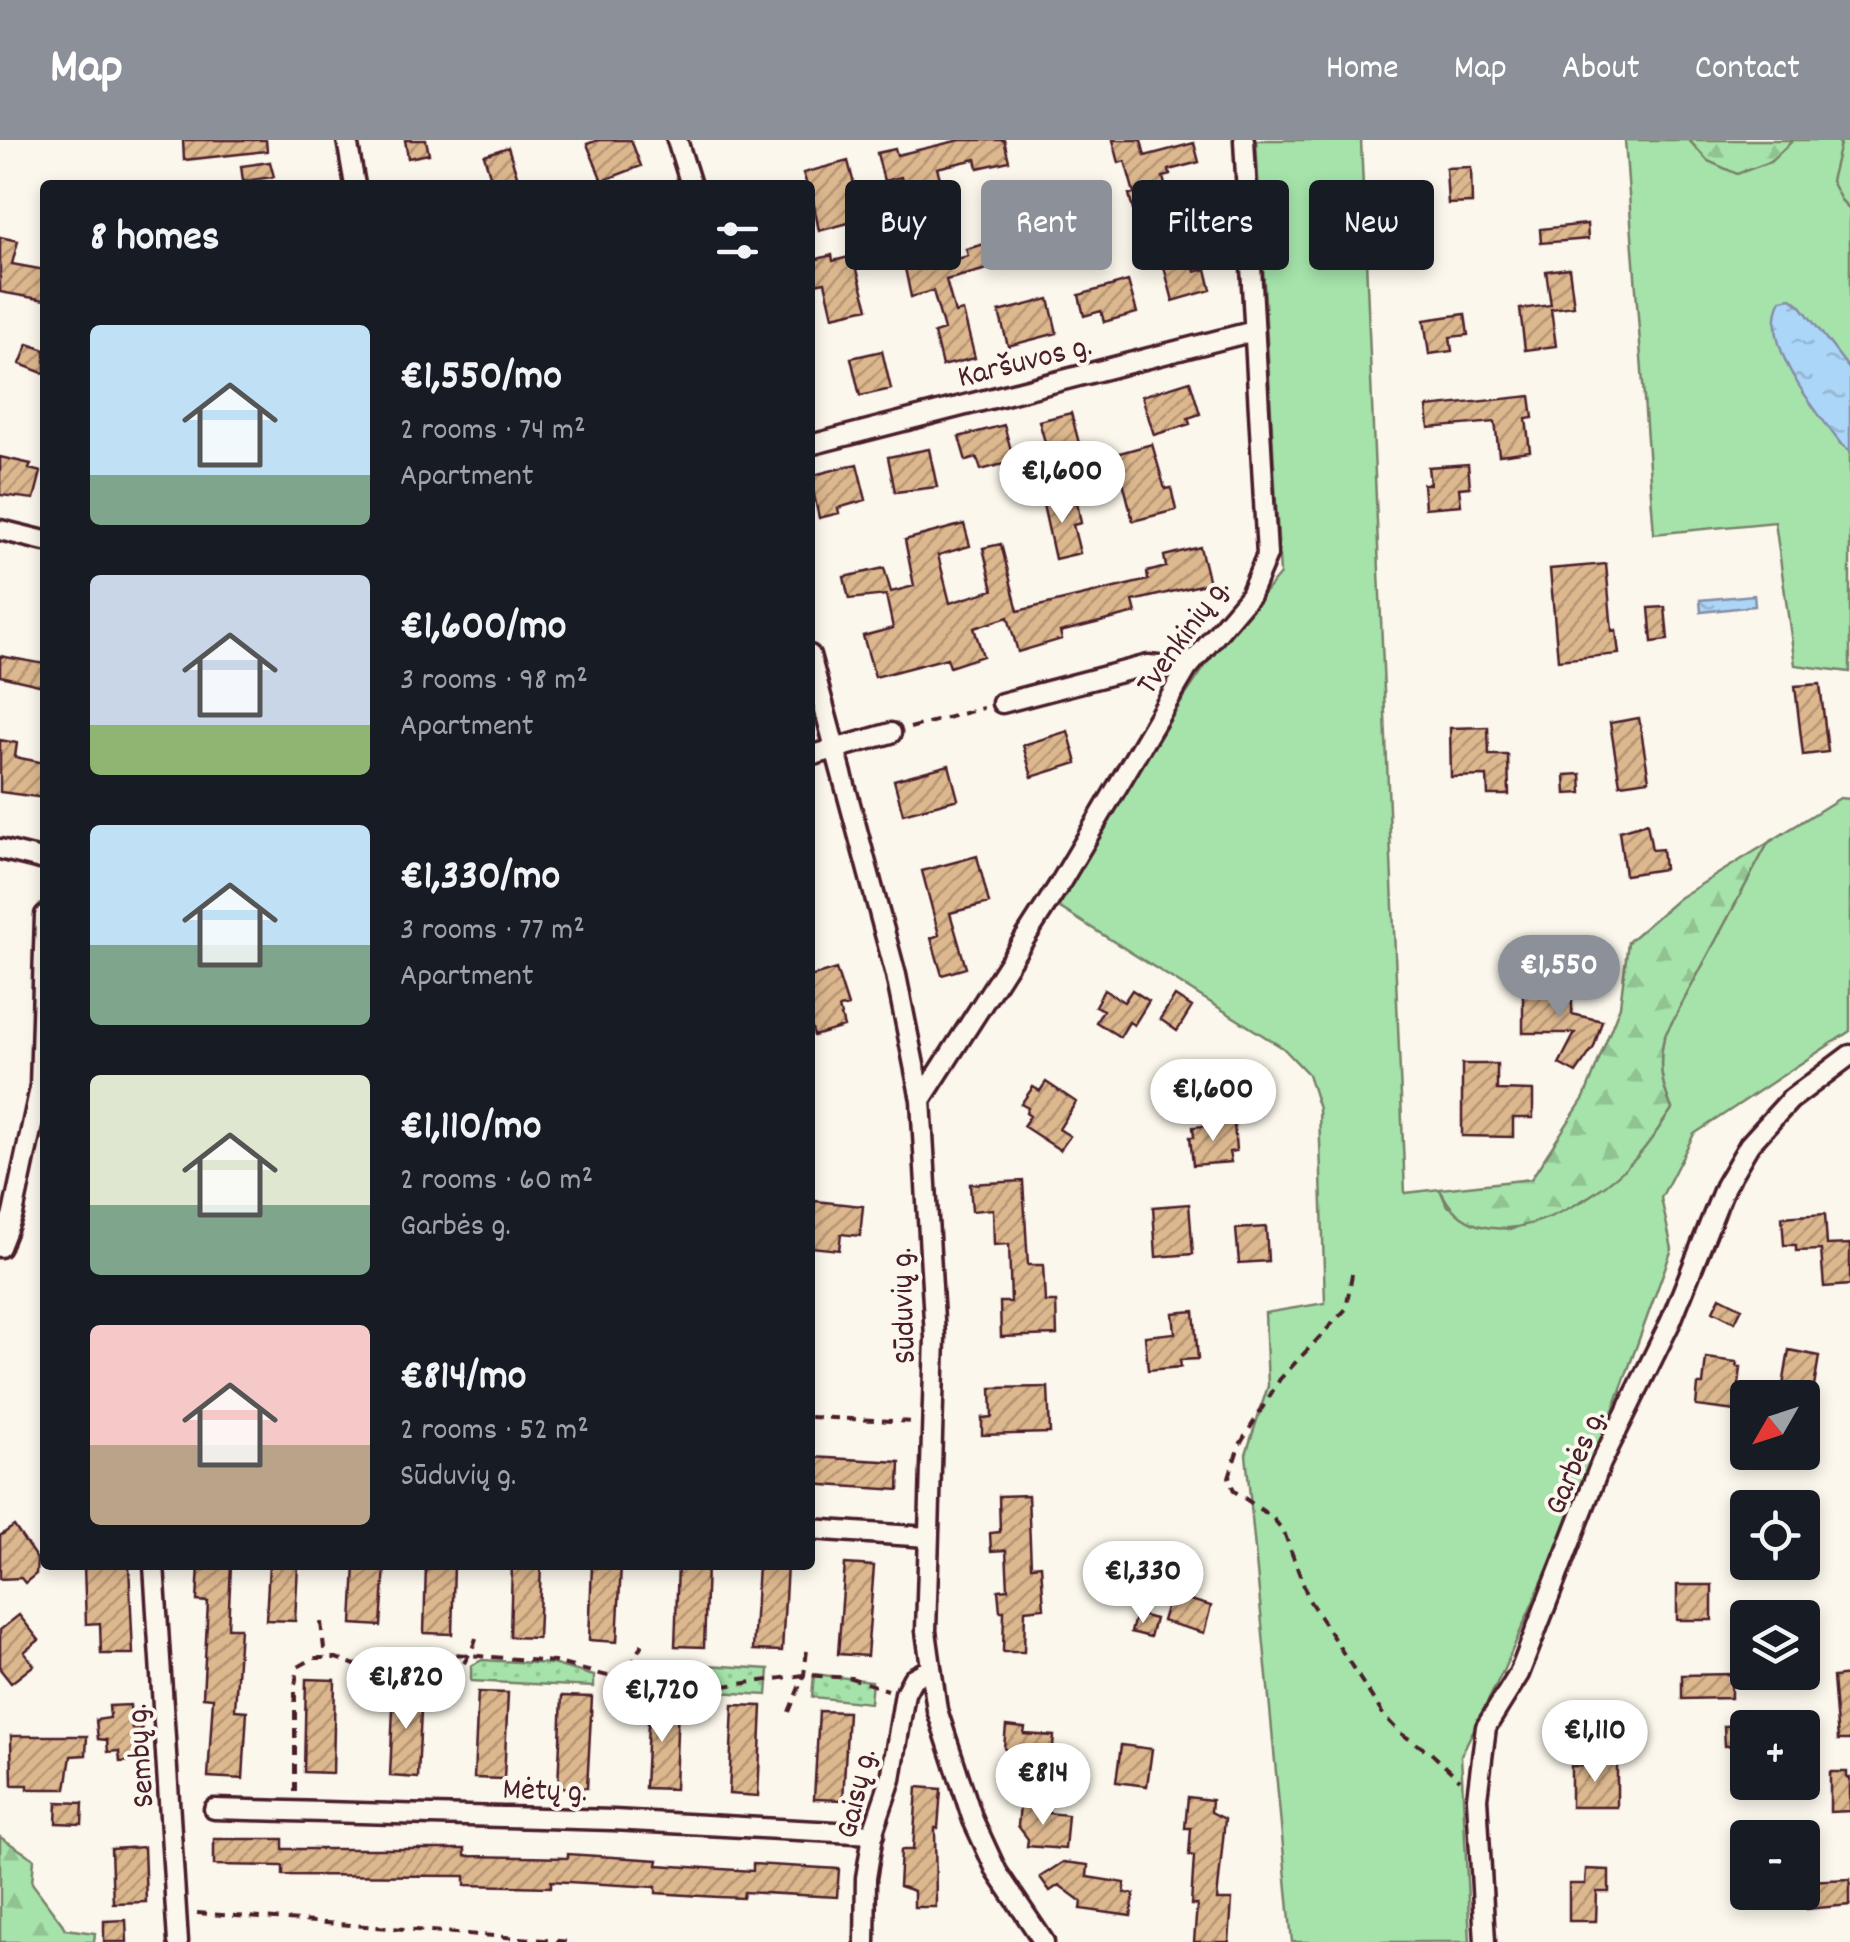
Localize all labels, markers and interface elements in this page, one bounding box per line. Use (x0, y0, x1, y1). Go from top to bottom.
text: Map (50, 36, 123, 105)
text: Home (1326, 45, 1399, 95)
text: Map (1454, 45, 1507, 95)
text: About (1562, 45, 1640, 95)
text: Contact (1695, 45, 1800, 95)
chip: Buy (845, 180, 961, 270)
chip: Rent (981, 180, 1112, 270)
chip: Filters (1132, 180, 1289, 270)
chip: New (1309, 180, 1434, 270)
text: 8 homes (90, 210, 219, 270)
icon: filters (710, 213, 765, 268)
street label: Karšuvos g. (953, 325, 1097, 403)
text: €1,550/mo (400, 349, 562, 409)
icon: home (170, 365, 290, 485)
text: 2 rooms · 74 m² (400, 409, 586, 455)
pin: €1,600 (981, 441, 1143, 526)
text: €1,600 (1021, 450, 1103, 496)
text: Apartment (400, 455, 534, 501)
street label: Tvenkinių g. (1127, 570, 1243, 706)
text: €1,600/mo (400, 599, 567, 659)
icon: home (170, 615, 290, 735)
text: 3 rooms · 98 m² (400, 659, 588, 705)
text: Apartment (400, 705, 534, 751)
text: €1,330/mo (400, 849, 560, 909)
icon: home (170, 865, 290, 985)
text: 3 rooms · 77 m² (400, 909, 585, 955)
pin: €1,550 (1478, 935, 1640, 1020)
text: €1,550 (1520, 944, 1598, 990)
text: Apartment (400, 955, 534, 1001)
pin: €1,600 (1132, 1059, 1294, 1144)
text: €1,600 (1172, 1068, 1254, 1114)
text: €1,110/mo (400, 1099, 541, 1159)
icon: home (170, 1115, 290, 1235)
text: 2 rooms · 60 m² (400, 1159, 593, 1205)
text: Garbės g. (400, 1205, 511, 1251)
street label: Sūduvių g. (881, 1247, 931, 1365)
text: €814/mo (400, 1349, 526, 1409)
icon: home (170, 1365, 290, 1485)
north arrow (1730, 1380, 1820, 1470)
map controls (1730, 1380, 1820, 1910)
street label: Garbės g. (1535, 1403, 1620, 1523)
text: 2 rooms · 52 m² (400, 1409, 589, 1455)
text: Sūduvių g. (400, 1455, 516, 1501)
button: locate (1730, 1490, 1820, 1580)
pin: €1,330 (1062, 1541, 1224, 1626)
text: €1,330 (1105, 1550, 1181, 1596)
button: layers (1730, 1600, 1820, 1690)
pin: €1,820 (325, 1647, 487, 1732)
text: €1,820 (368, 1656, 444, 1702)
pin: €1,720 (581, 1660, 743, 1745)
text: €1,720 (625, 1669, 699, 1715)
pin: €1,110 (1514, 1700, 1676, 1785)
street label: Sembų g. (116, 1702, 170, 1809)
text: €1,110 (1564, 1709, 1626, 1755)
button: + (1730, 1710, 1820, 1800)
pin: €814 (984, 1743, 1102, 1828)
street label: Gaisų g. (826, 1745, 892, 1844)
text: €814 (1018, 1752, 1068, 1798)
street label: Mėtų g. (502, 1769, 588, 1817)
button: − (1730, 1820, 1820, 1910)

